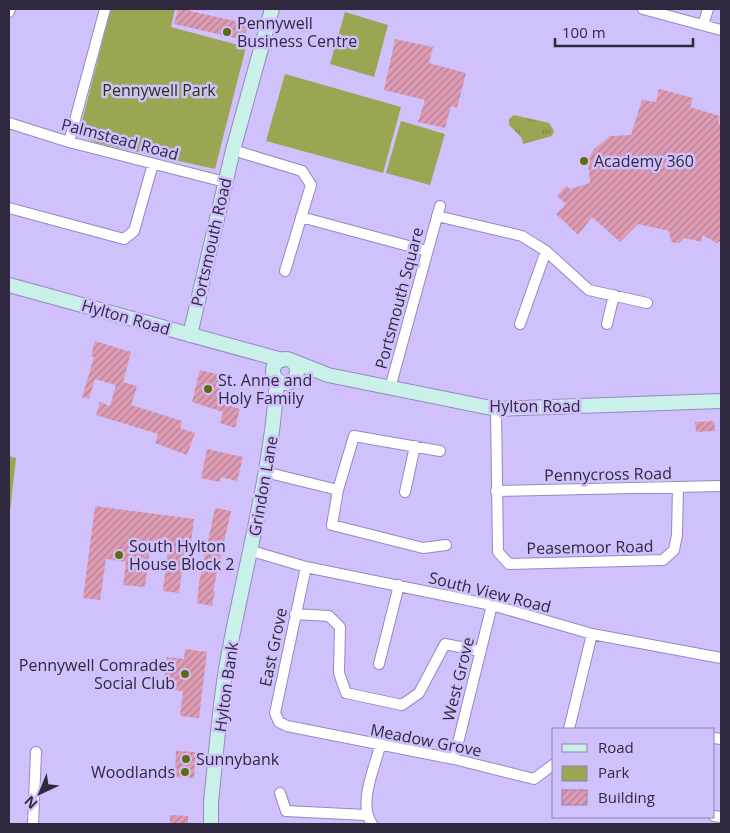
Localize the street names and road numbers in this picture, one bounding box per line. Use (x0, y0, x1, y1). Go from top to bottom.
street label: Palmstead Road (59, 113, 181, 165)
street label: Portsmouth Road (186, 176, 236, 308)
street label: Portsmouth Square (370, 225, 429, 371)
street label: Hylton Road (79, 294, 173, 340)
street label: Hylton Road (489, 395, 581, 417)
street label: Grindon Lane (243, 434, 283, 538)
street label: Pennycross Road (544, 462, 672, 486)
street label: Peasemoor Road (526, 535, 654, 559)
street label: South View Road (427, 566, 553, 618)
street label: East Grove (254, 606, 292, 688)
street label: West Grove (437, 635, 479, 723)
street label: Hylton Bank (209, 640, 243, 733)
street label: Meadow Grove (368, 718, 484, 762)

